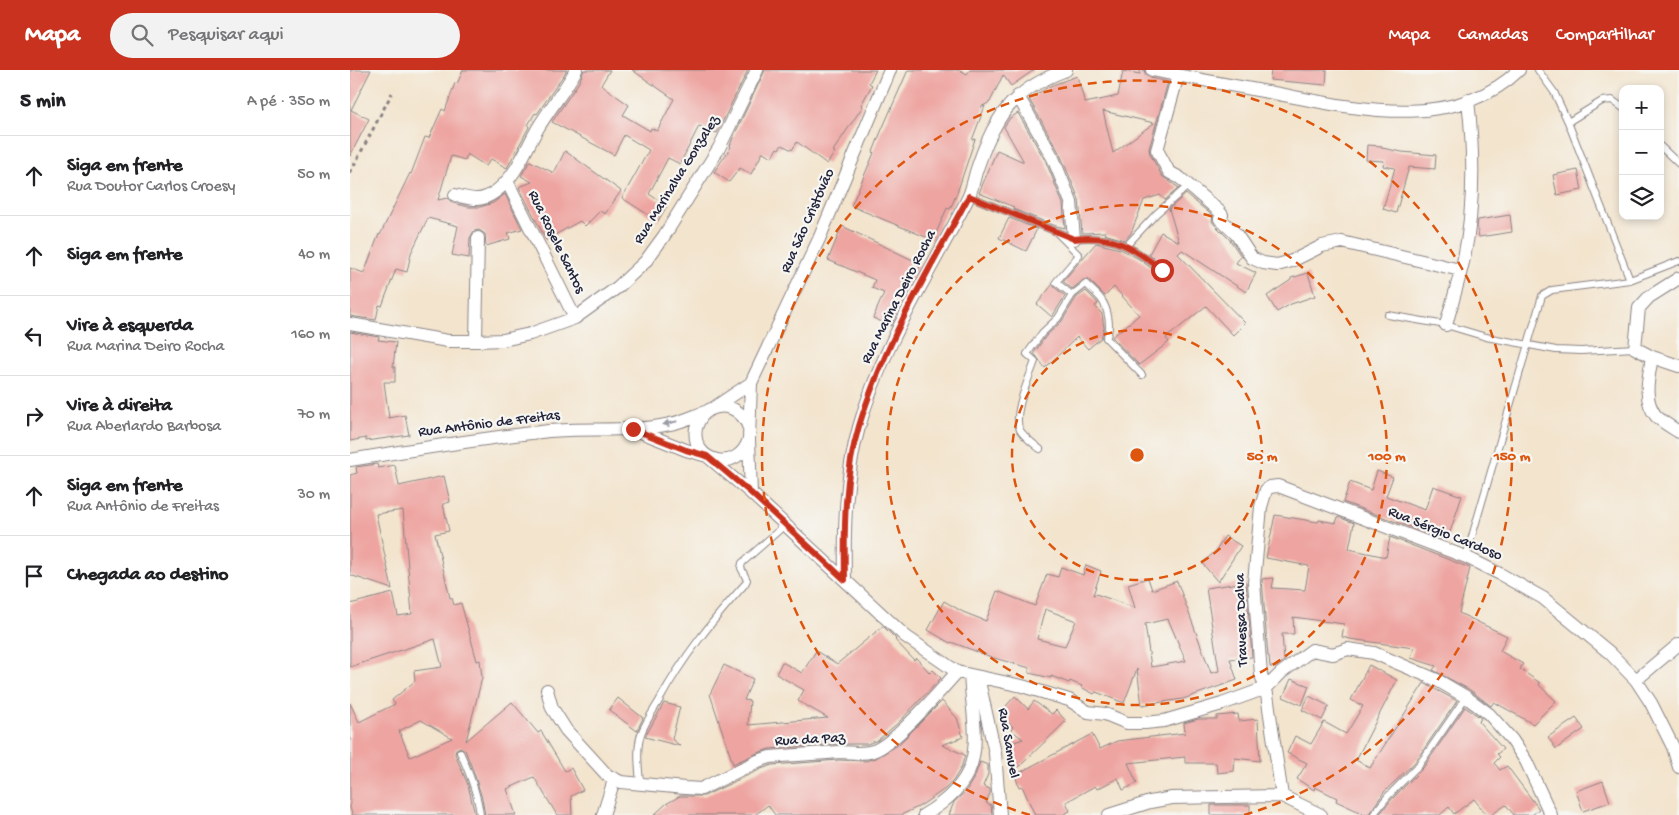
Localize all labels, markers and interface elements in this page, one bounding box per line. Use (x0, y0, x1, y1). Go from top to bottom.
search box (110, 13, 460, 58)
text: Mapa (25, 21, 80, 50)
icon: search (128, 21, 156, 49)
text: Pesquisar aqui (168, 24, 284, 47)
text: Mapa (1389, 25, 1430, 46)
text: Camadas (1458, 25, 1528, 46)
text: Compartilhar (1556, 25, 1654, 46)
map controls (1619, 85, 1664, 220)
button: + (1619, 85, 1664, 130)
text: 5 min (20, 90, 65, 115)
text: A pé · 350 m (247, 93, 330, 112)
street label: Rua Marinalva Gonzalez (630, 112, 724, 248)
button: − (1619, 130, 1664, 175)
text: Siga em frente (67, 155, 183, 178)
icon: ahead (20, 162, 48, 190)
text: 50 m (297, 166, 330, 185)
street label: Rua São Cristóvão (777, 166, 839, 276)
button: layers (1619, 175, 1664, 220)
text: Rua Doutor Carlos Croesy (67, 178, 235, 197)
street label: Rua Rosele Santos (523, 188, 589, 297)
street label: Rua Marina Deiro Rocha (857, 227, 941, 367)
icon: ahead (20, 242, 48, 270)
text: Siga em frente (67, 244, 183, 267)
text: 40 m (298, 246, 330, 265)
route start (1151, 259, 1174, 282)
text: Vire à esquerda (67, 315, 193, 338)
icon: left (20, 322, 48, 350)
text: 160 m (291, 326, 330, 345)
text: Rua Marina Deiro Rocha (67, 338, 224, 357)
text: Vire à direita (67, 395, 172, 418)
icon: right (20, 402, 48, 430)
text: 70 m (297, 406, 330, 425)
street label: Rua Antônio de Freitas (417, 406, 561, 442)
text: Rua Aberlardo Barbosa (67, 418, 221, 437)
route end (622, 418, 645, 441)
one-way arrow (663, 419, 678, 427)
centre of rings (1128, 446, 1146, 464)
text: 50 m (1247, 448, 1278, 466)
text: 100 m (1367, 448, 1406, 466)
text: 150 m (1493, 448, 1531, 466)
text: Siga em frente (67, 475, 183, 498)
icon: ahead (20, 482, 48, 510)
text: 30 m (297, 486, 330, 505)
text: Rua Antônio de Freitas (67, 498, 219, 517)
street label: Rua Sérgio Cardoso (1385, 503, 1505, 565)
icon: arrive (20, 562, 48, 590)
text: Chegada ao destino (67, 564, 228, 587)
street label: Travessa Dalva (1231, 573, 1253, 668)
street label: Rua Samuel (993, 707, 1023, 779)
street label: Rua da Paz (774, 729, 846, 751)

